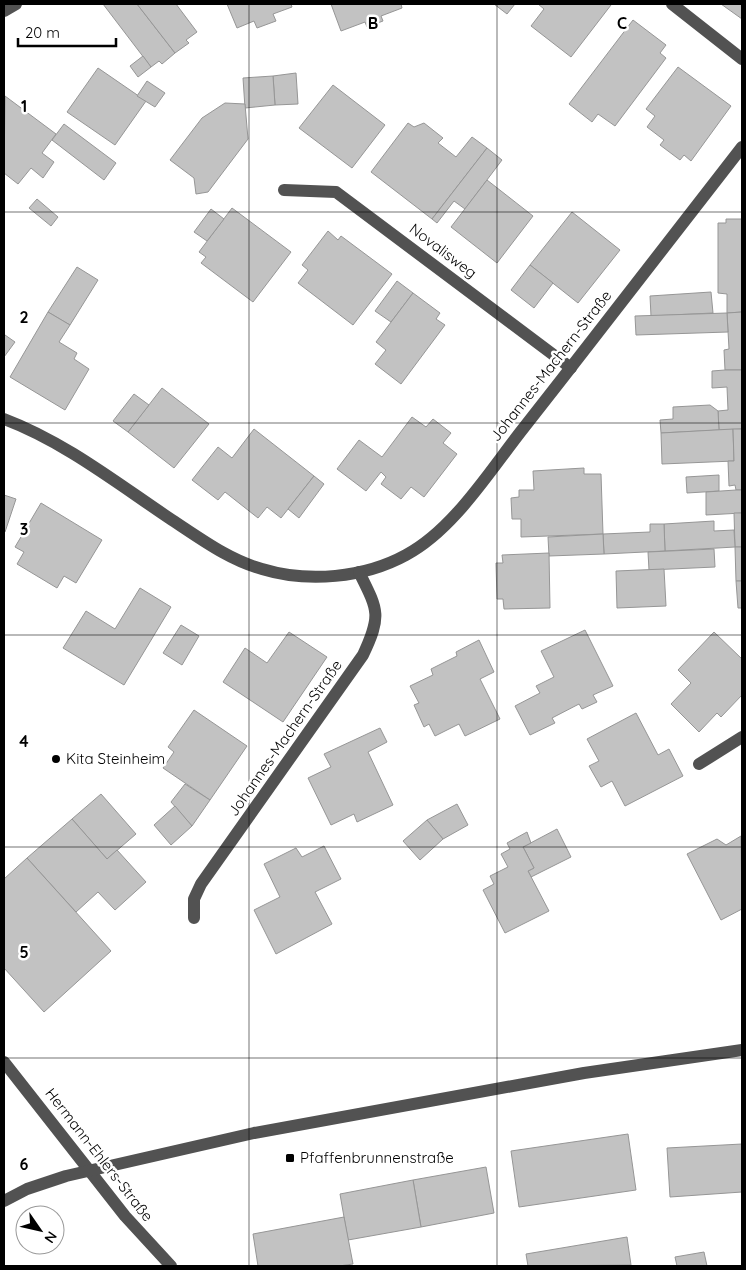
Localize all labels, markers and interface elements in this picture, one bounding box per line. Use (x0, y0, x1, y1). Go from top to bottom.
text: B (368, 13, 378, 33)
text: C (617, 13, 627, 33)
scale bar (18, 15, 115, 47)
text: 20 m (25, 23, 60, 42)
text: 1 (21, 96, 27, 116)
street label: Novalisweg (406, 219, 481, 282)
street label: Johannes-Machern-Straße (486, 286, 615, 445)
text: 2 (19, 307, 29, 327)
text: 3 (20, 519, 28, 539)
street label: Johannes-Machern-Straße (223, 656, 346, 819)
text: 4 (19, 731, 29, 751)
place label: Kita Steinheim (66, 749, 165, 768)
marker: Kita Steinheim (50, 753, 62, 765)
text: 5 (19, 942, 29, 962)
street label: Hermann-Ehlers-Straße (41, 1084, 157, 1225)
place label: Pfaffenbrunnenstraße (300, 1148, 454, 1167)
marker: Pfaffenbrunnenstraße (284, 1152, 296, 1164)
text: 6 (20, 1154, 29, 1174)
north arrow (15, 1205, 65, 1255)
text: N (40, 1228, 61, 1247)

